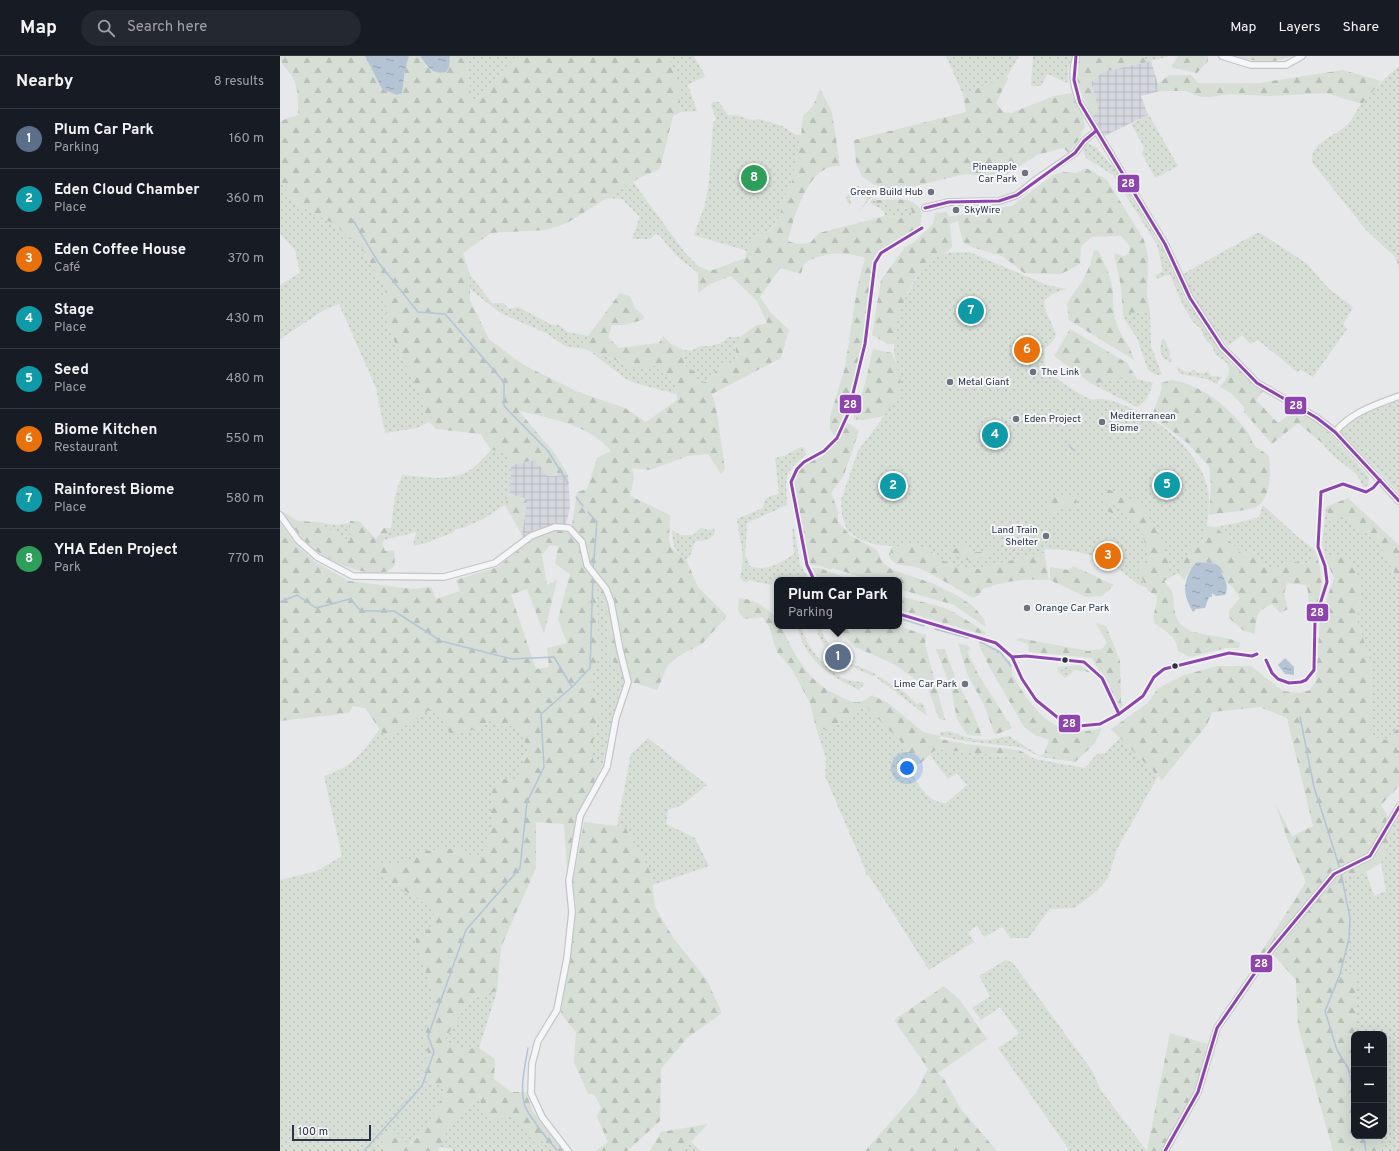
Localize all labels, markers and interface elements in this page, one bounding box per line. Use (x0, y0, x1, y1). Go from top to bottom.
search box (81, 10, 361, 46)
text: Map (20, 16, 57, 40)
icon: search (95, 17, 117, 39)
text: Search here (127, 18, 207, 37)
text: Map (1230, 19, 1256, 36)
text: Layers (1278, 19, 1320, 36)
text: Share (1342, 19, 1379, 36)
text: Nearby (16, 71, 73, 93)
text: 8 results (214, 74, 264, 90)
text: Plum Car Park (54, 121, 154, 140)
text: 1 (26, 131, 32, 147)
text: 160 m (229, 131, 264, 147)
text: Parking (54, 140, 99, 156)
place label: Pineapple Car Park (972, 161, 1017, 186)
pin: 8 (741, 163, 767, 193)
marker: Pineapple Car Park (1020, 168, 1030, 178)
line badge: 28 (1117, 174, 1140, 193)
text: 28 (1121, 177, 1135, 191)
text: Eden Cloud Chamber (54, 181, 200, 200)
place label: Green Build Hub (850, 186, 923, 199)
marker: Green Build Hub (926, 187, 936, 197)
text: 2 (25, 191, 33, 207)
text: 360 m (226, 191, 264, 207)
text: Place (54, 200, 86, 216)
place label: SkyWire (964, 204, 1000, 217)
marker: SkyWire (951, 205, 961, 215)
text: Eden Coffee House (54, 241, 186, 260)
text: 3 (25, 251, 33, 267)
text: 370 m (227, 251, 264, 267)
text: Café (54, 260, 80, 276)
pin: 7 (958, 296, 984, 326)
text: Stage (54, 301, 94, 320)
text: 4 (25, 311, 33, 327)
text: 430 m (226, 311, 264, 327)
text: Place (54, 320, 86, 336)
pin: 6 (1014, 335, 1040, 365)
text: Seed (54, 361, 89, 380)
place label: The Link (1041, 366, 1079, 379)
marker: The Link (1028, 367, 1038, 377)
text: 5 (25, 371, 33, 387)
text: 480 m (226, 371, 264, 387)
place label: Metal Giant (958, 376, 1010, 389)
marker: Metal Giant (945, 377, 955, 387)
text: Place (54, 380, 86, 396)
line badge: 28 (839, 394, 862, 414)
line badge: 28 (1284, 396, 1307, 415)
text: 28 (843, 398, 857, 412)
text: 28 (1289, 399, 1303, 413)
place label: Mediterranean Biome (1110, 410, 1176, 435)
place label: Eden Project (1024, 413, 1081, 426)
marker: Eden Project (1011, 414, 1021, 424)
marker: Mediterranean Biome (1097, 417, 1107, 427)
pin: 4 (982, 420, 1008, 450)
text: Biome Kitchen (54, 421, 157, 440)
text: 6 (25, 431, 33, 447)
text: 550 m (225, 431, 264, 447)
text: Restaurant (54, 440, 118, 456)
pin: 5 (1154, 470, 1180, 500)
pin: 2 (880, 471, 906, 501)
text: Rainforest Biome (54, 481, 174, 500)
text: 7 (26, 491, 32, 507)
text: 580 m (226, 491, 264, 507)
text: Place (54, 500, 86, 516)
place label: Land Train Shelter (992, 524, 1038, 549)
marker: Land Train Shelter (1041, 531, 1051, 541)
text: YHA Eden Project (54, 541, 178, 560)
pin: 3 (1095, 541, 1121, 571)
text: 8 (25, 551, 33, 567)
text: 770 m (228, 551, 264, 567)
text: Park (54, 560, 81, 576)
popup (774, 577, 902, 629)
text: Plum Car Park (788, 586, 888, 605)
place label: Orange Car Park (1035, 602, 1109, 615)
marker: Orange Car Park (1022, 603, 1032, 613)
line badge: 28 (1306, 603, 1329, 622)
text: Parking (788, 605, 833, 621)
text: 28 (1310, 606, 1324, 620)
pin: 1 (825, 642, 851, 672)
unlabelled marker (1060, 655, 1070, 665)
unlabelled marker (1170, 661, 1180, 671)
place label: Lime Car Park (894, 678, 957, 691)
marker: Lime Car Park (960, 679, 970, 689)
line badge: 28 (1058, 714, 1081, 733)
text: 28 (1062, 717, 1076, 731)
your location (897, 758, 917, 778)
line badge: 28 (1250, 954, 1273, 973)
text: 28 (1254, 957, 1268, 971)
map controls (1351, 1031, 1387, 1139)
button: + (1351, 1031, 1387, 1067)
button: − (1351, 1067, 1387, 1103)
button: layers (1351, 1103, 1387, 1139)
scale bar (292, 1123, 371, 1142)
text: 100 m (298, 1125, 328, 1139)

